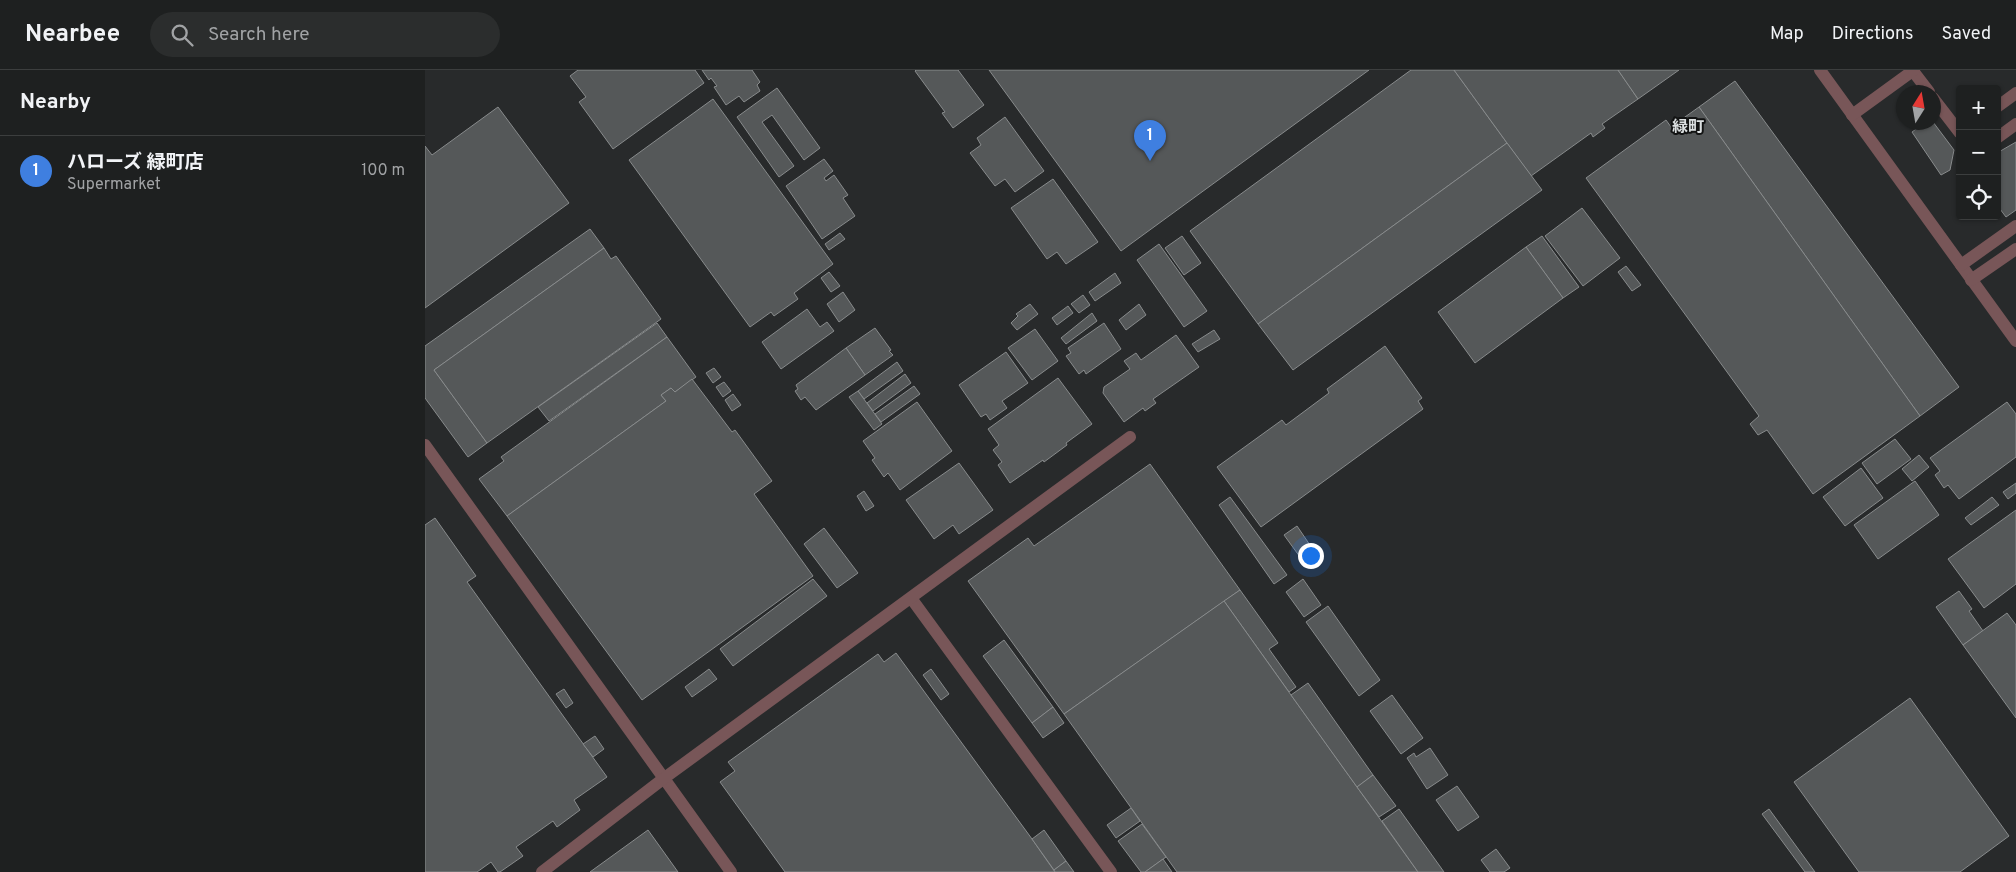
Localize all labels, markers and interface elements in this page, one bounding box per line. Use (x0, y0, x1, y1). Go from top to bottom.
search box (150, 12, 500, 57)
text: Nearbee (25, 20, 120, 50)
icon: search (168, 21, 196, 49)
text: Search here (208, 23, 310, 47)
text: Map (1770, 23, 1804, 46)
text: Directions (1832, 23, 1914, 46)
text: Saved (1942, 23, 1991, 46)
north arrow (1896, 85, 1941, 130)
map controls (1956, 85, 2001, 220)
button: + (1956, 85, 2001, 130)
text: Nearby (20, 89, 91, 116)
district label: 緑町 (1672, 118, 1704, 138)
pin: 1 (1134, 120, 1166, 161)
button: − (1956, 130, 2001, 175)
text: ハローズ 緑町店 (67, 151, 204, 175)
text: 1 (33, 161, 39, 181)
text: 100 m (361, 161, 405, 181)
text: Supermarket (67, 175, 161, 195)
button: locate (1956, 175, 2001, 220)
your location (1298, 543, 1324, 569)

